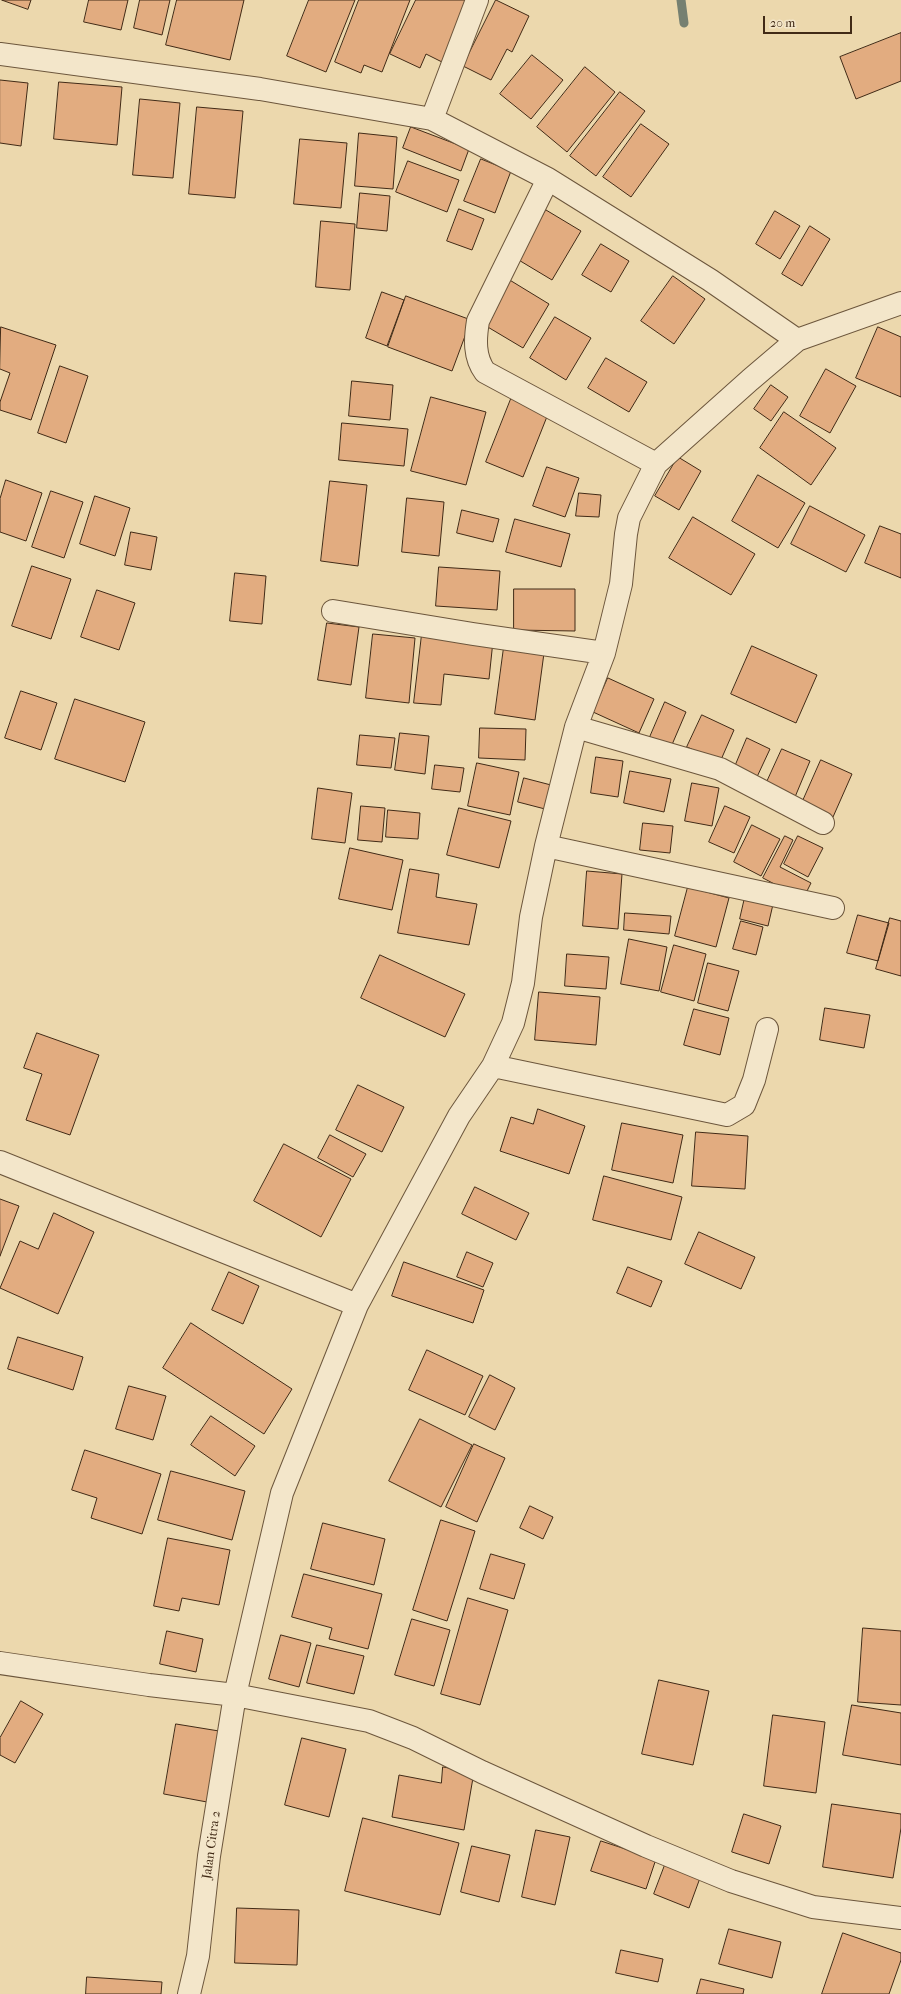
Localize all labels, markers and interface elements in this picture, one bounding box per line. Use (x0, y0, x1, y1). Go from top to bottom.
scale bar (765, 8, 854, 34)
text: 20 m (770, 16, 795, 30)
street label: Jalan Citra 2 (199, 1810, 225, 1880)

